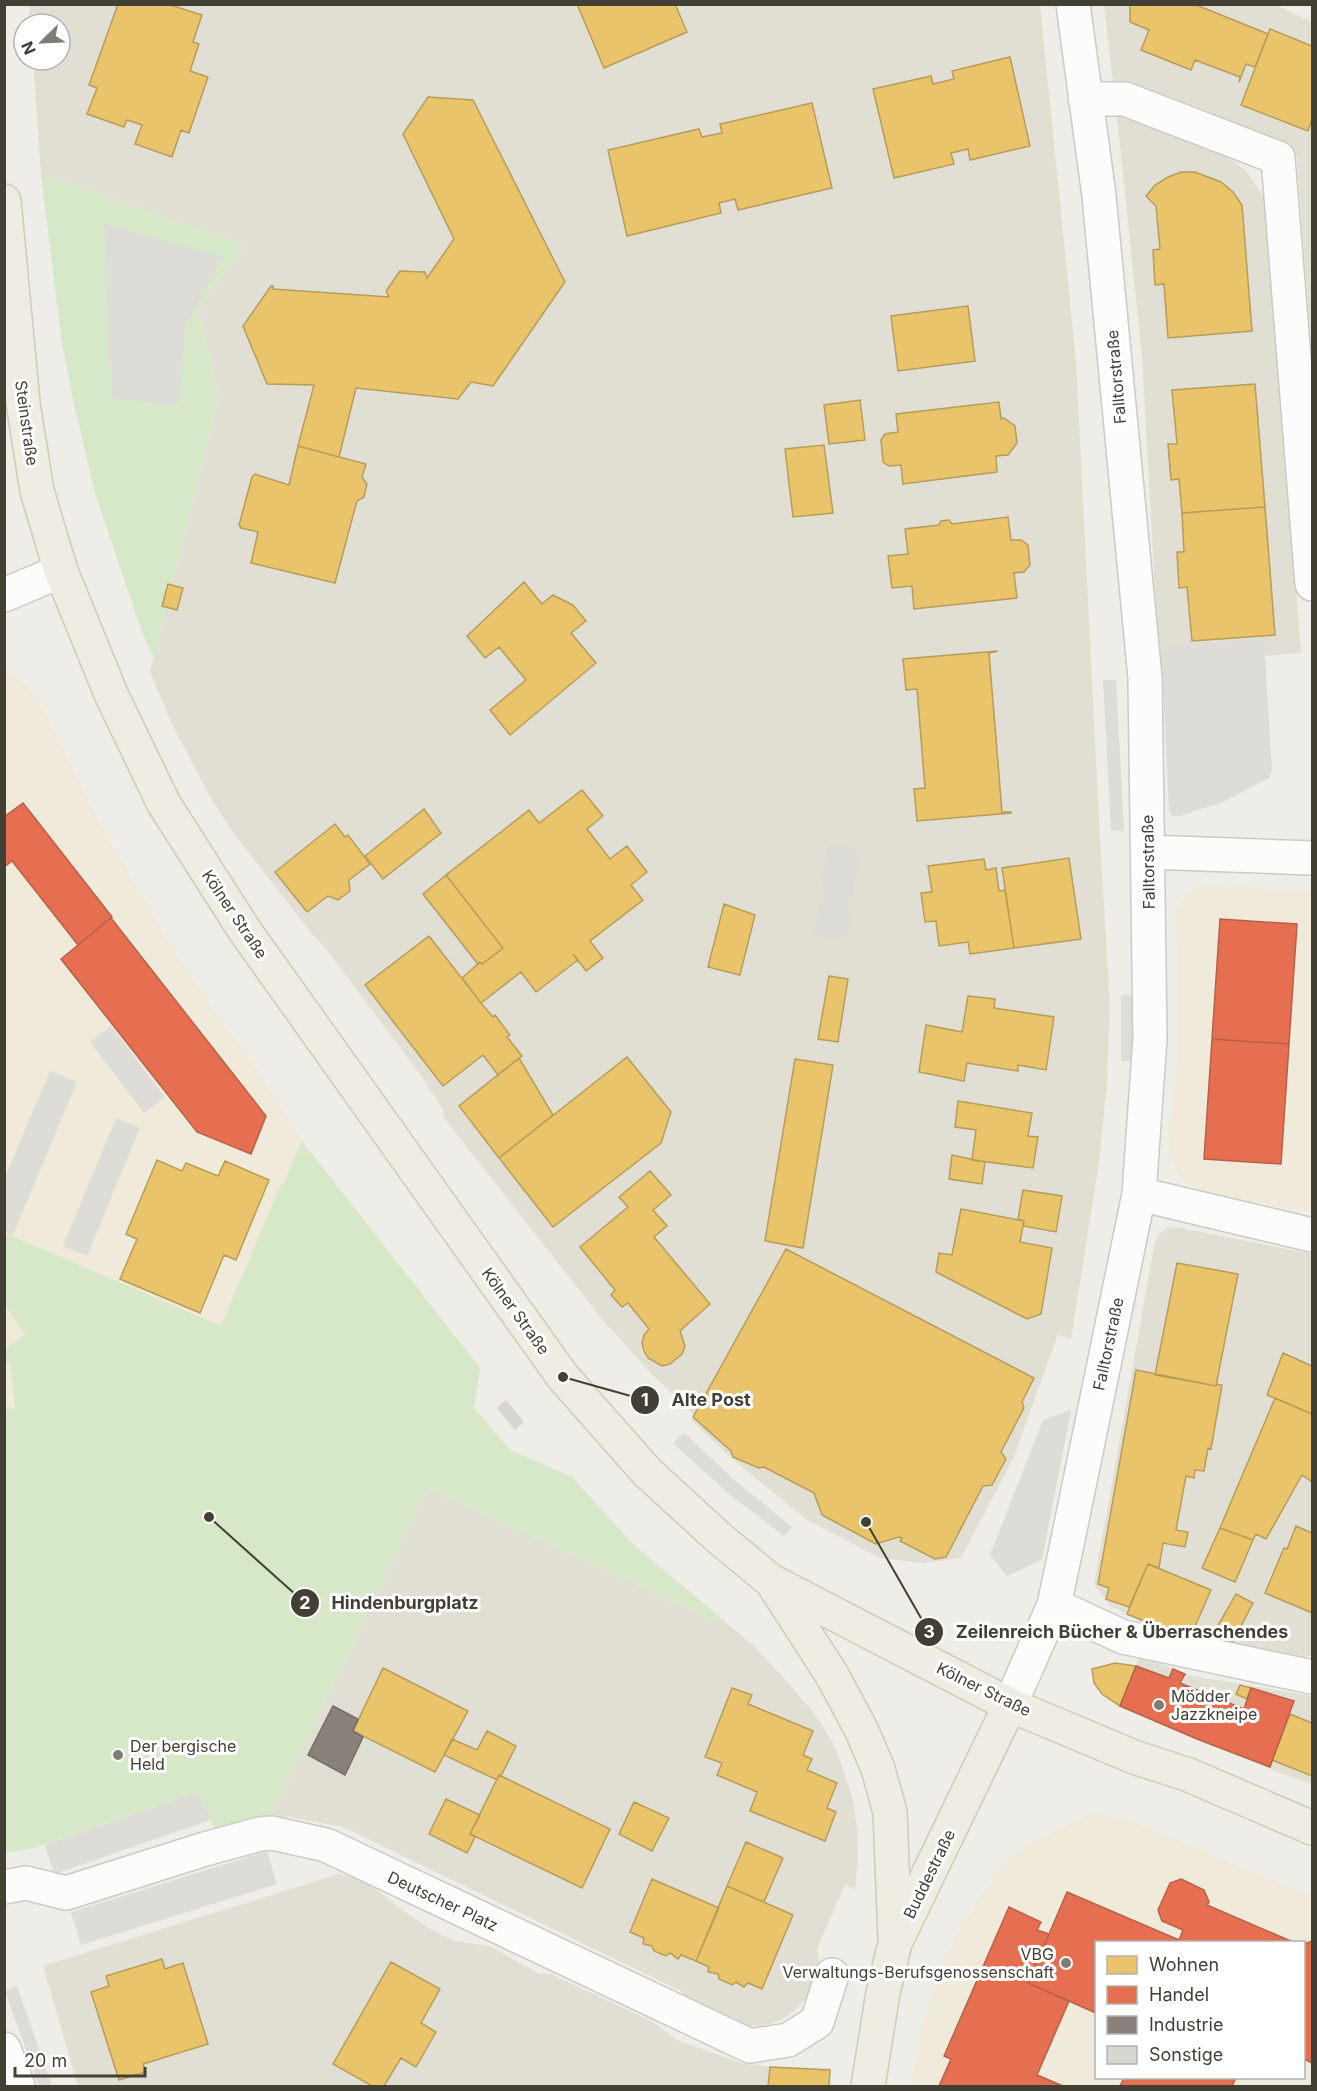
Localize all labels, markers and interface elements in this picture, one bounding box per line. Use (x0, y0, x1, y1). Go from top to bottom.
north arrow (12, 12, 72, 72)
text: N (17, 38, 40, 58)
street label: Falltorstraße (1102, 329, 1130, 425)
street label: Steinstraße (11, 379, 43, 467)
street label: Falltorstraße (1137, 815, 1159, 909)
street label: Kölner Straße (198, 866, 272, 962)
street label: Kölner Straße (478, 1264, 554, 1358)
street label: Falltorstraße (1088, 1296, 1128, 1392)
callout: Alte Post (630, 1382, 763, 1418)
text: 1 (641, 1389, 649, 1410)
text: Alte Post (671, 1389, 751, 1410)
callout: Hindenburgplatz (290, 1585, 491, 1621)
text: 2 (299, 1592, 311, 1613)
text: Hindenburgplatz (331, 1592, 479, 1613)
callout: Zeilenreich Bücher & Überraschendes (914, 1614, 1301, 1650)
text: 3 (923, 1621, 935, 1642)
text: Zeilenreich Bücher & Überraschendes (956, 1621, 1288, 1642)
street label: Kölner Straße (934, 1658, 1034, 1720)
place label: Mödder Jazzkneipe (1171, 1686, 1257, 1724)
marker: Mödder Jazzkneipe (1152, 1698, 1166, 1712)
place label: Der bergische Held (130, 1736, 236, 1774)
marker: Der bergische Held (111, 1748, 125, 1762)
street label: Buddestraße (899, 1826, 959, 1922)
street label: Deutscher Platz (385, 1867, 501, 1935)
legend (1095, 1941, 1305, 2079)
place label: VBG Verwaltungs-Berufsgenossenschaft (783, 1944, 1054, 1982)
text: Wohnen (1149, 1954, 1219, 1975)
marker: VBG Verwaltungs-Berufsgenossenschaft (1059, 1956, 1073, 1970)
text: Handel (1149, 1984, 1209, 2005)
text: Industrie (1149, 2014, 1223, 2035)
scale bar (15, 2040, 146, 2078)
text: Sonstige (1149, 2044, 1223, 2065)
text: 20 m (24, 2050, 67, 2071)

